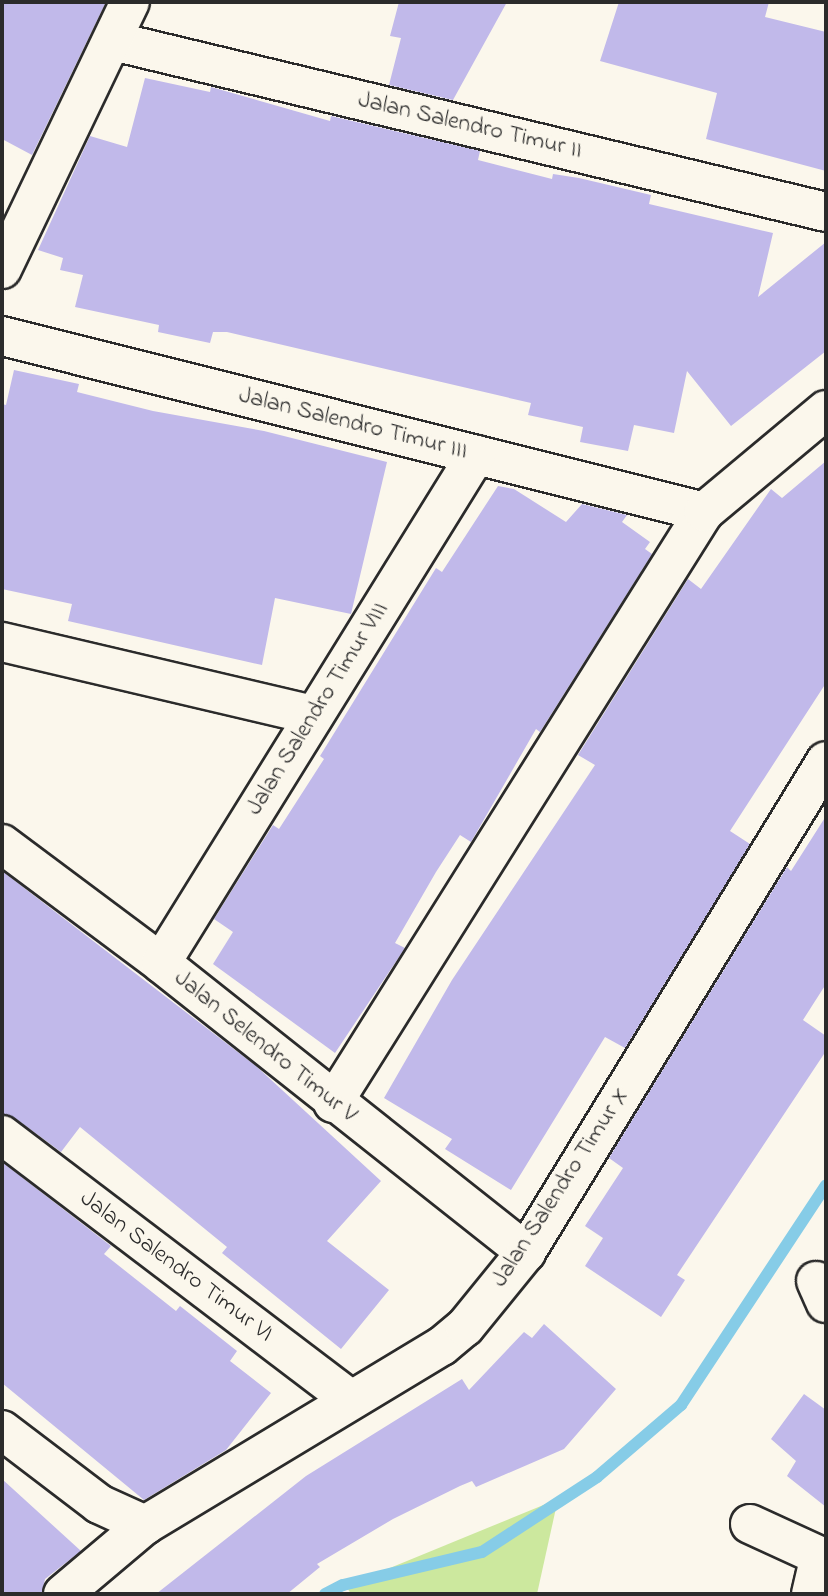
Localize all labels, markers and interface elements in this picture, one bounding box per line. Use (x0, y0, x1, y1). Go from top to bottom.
street label: Jalan Salendro Timur II (355, 86, 585, 166)
street label: Jalan Salendro Timur III (236, 382, 470, 466)
street label: Jalan Salendro Timur VIII (241, 597, 395, 821)
street label: Jalan Selendro Timur V (168, 964, 362, 1130)
street label: Jalan Salendro Timur X (486, 1083, 636, 1293)
street label: Jalan Salendro Timur VI (74, 1185, 278, 1349)

